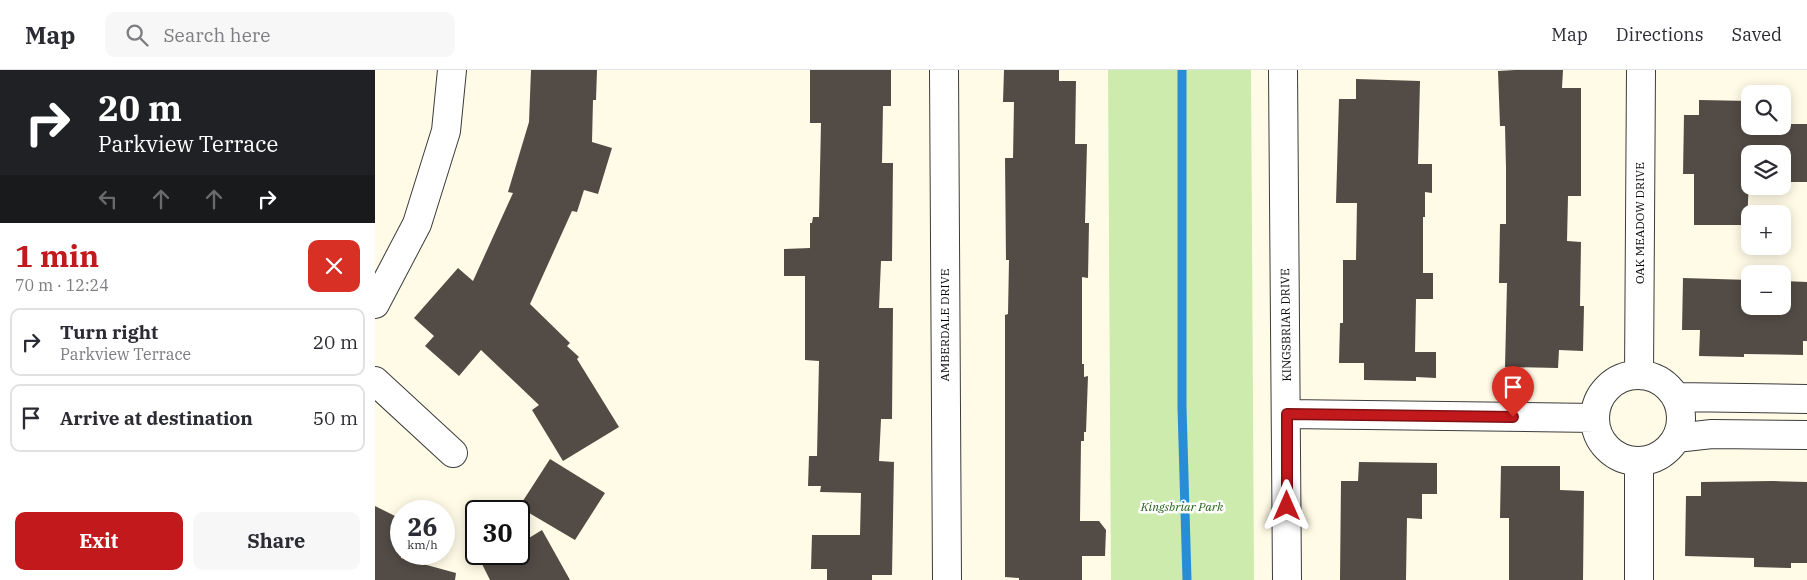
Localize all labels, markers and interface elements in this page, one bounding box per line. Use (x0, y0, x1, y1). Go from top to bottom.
search box (105, 12, 455, 57)
text: Map (25, 19, 75, 51)
icon: search (123, 21, 151, 49)
text: Search here (163, 23, 270, 47)
text: Map (1551, 23, 1588, 46)
text: Directions (1616, 23, 1704, 46)
text: Saved (1732, 23, 1782, 46)
text: 20 m (98, 85, 182, 131)
map controls (1741, 85, 1791, 315)
button: search (1741, 85, 1791, 135)
icon: right (15, 90, 80, 155)
text: Parkview Terrace (98, 129, 278, 158)
button: layers (1741, 145, 1791, 195)
street label: OAK MEADOW DRIVE (1632, 162, 1647, 284)
icon: left (94, 185, 122, 213)
icon: ahead (147, 185, 175, 213)
icon: ahead (200, 185, 228, 213)
icon: right (253, 185, 281, 213)
button: + (1741, 205, 1791, 255)
text: 1 min (15, 236, 99, 275)
button: close (308, 240, 360, 292)
button: − (1741, 265, 1791, 315)
street label: KINGSBRIAR DRIVE (1277, 268, 1294, 382)
street label: AMBERDALE DRIVE (937, 269, 952, 381)
text: 70 m · 12:24 (15, 275, 109, 295)
text: Turn right (60, 320, 158, 344)
icon: right (17, 328, 45, 356)
text: 20 m (313, 330, 358, 354)
text: Parkview Terrace (60, 344, 191, 364)
pin (1492, 366, 1534, 417)
icon: arrive (1499, 373, 1527, 401)
icon: arrive (17, 404, 45, 432)
text: Arrive at destination (60, 406, 253, 430)
text: 50 m (313, 406, 358, 430)
position arrow (1260, 479, 1312, 531)
park label: Kingsbriar Park (1140, 499, 1224, 514)
speed limit sign: 30 (465, 500, 530, 565)
text: 26 (407, 510, 438, 543)
button: Exit (15, 512, 183, 570)
button: Share (193, 512, 360, 570)
text: km/h (407, 537, 438, 552)

